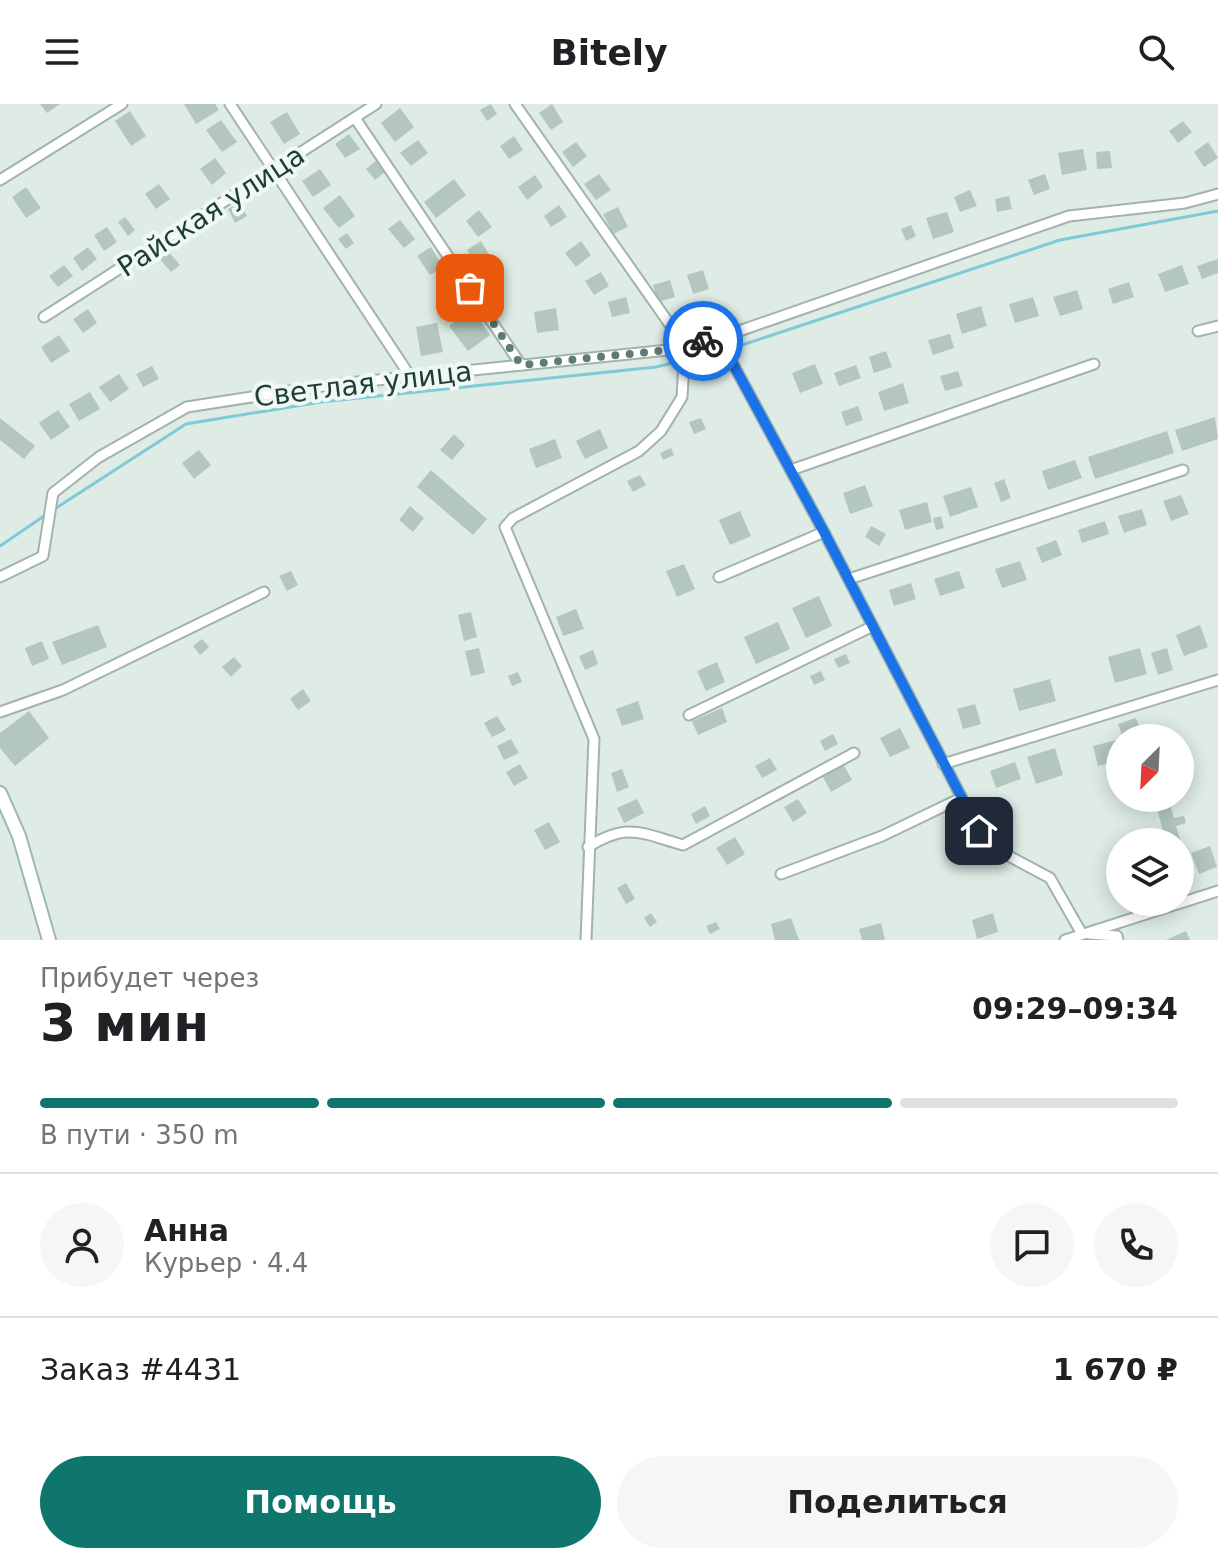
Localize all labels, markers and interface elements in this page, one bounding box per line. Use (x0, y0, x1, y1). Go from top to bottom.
icon: menu (40, 30, 84, 74)
icon: search (1134, 30, 1178, 74)
text: Bitely (550, 32, 668, 73)
street label: Райская улица (111, 138, 311, 284)
pin (436, 254, 504, 322)
icon: bag (448, 266, 492, 310)
courier (663, 301, 743, 381)
icon: bike (681, 319, 725, 363)
street label: Светлая улица (252, 354, 474, 414)
north arrow (1106, 724, 1194, 812)
map controls (1106, 724, 1194, 916)
pin (945, 797, 1013, 865)
icon: home (957, 809, 1001, 853)
button: layers (1106, 828, 1194, 916)
text: Прибудет через (40, 963, 259, 993)
text: 09:29–09:34 (972, 991, 1178, 1026)
text: 3 мин (40, 993, 209, 1053)
text: В пути · 350 m (40, 1120, 239, 1150)
button: person (40, 1203, 124, 1287)
button: chat (990, 1203, 1074, 1287)
button: phone (1094, 1203, 1178, 1287)
text: Анна (144, 1213, 229, 1248)
text: Курьер · 4.4 (144, 1248, 308, 1278)
text: Заказ #4431 (40, 1352, 241, 1387)
text: 1 670 ₽ (1053, 1352, 1178, 1387)
button: Помощь (40, 1456, 601, 1548)
button: Поделиться (617, 1456, 1178, 1548)

